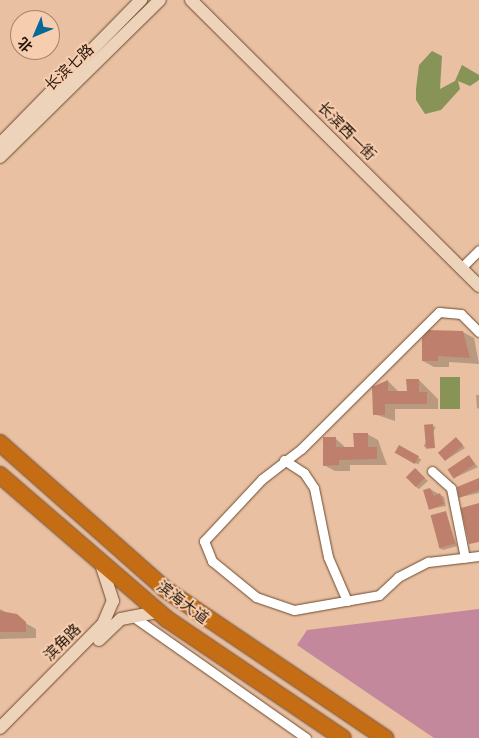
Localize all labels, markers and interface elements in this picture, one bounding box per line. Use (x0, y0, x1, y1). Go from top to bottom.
north arrow (10, 10, 60, 60)
text: 北 (14, 34, 36, 56)
street label: 长滨七路 (41, 40, 97, 94)
street label: 长滨西一街 (314, 98, 380, 164)
street label: 滨海大道 (154, 577, 212, 627)
street label: 滨角路 (40, 620, 84, 664)

